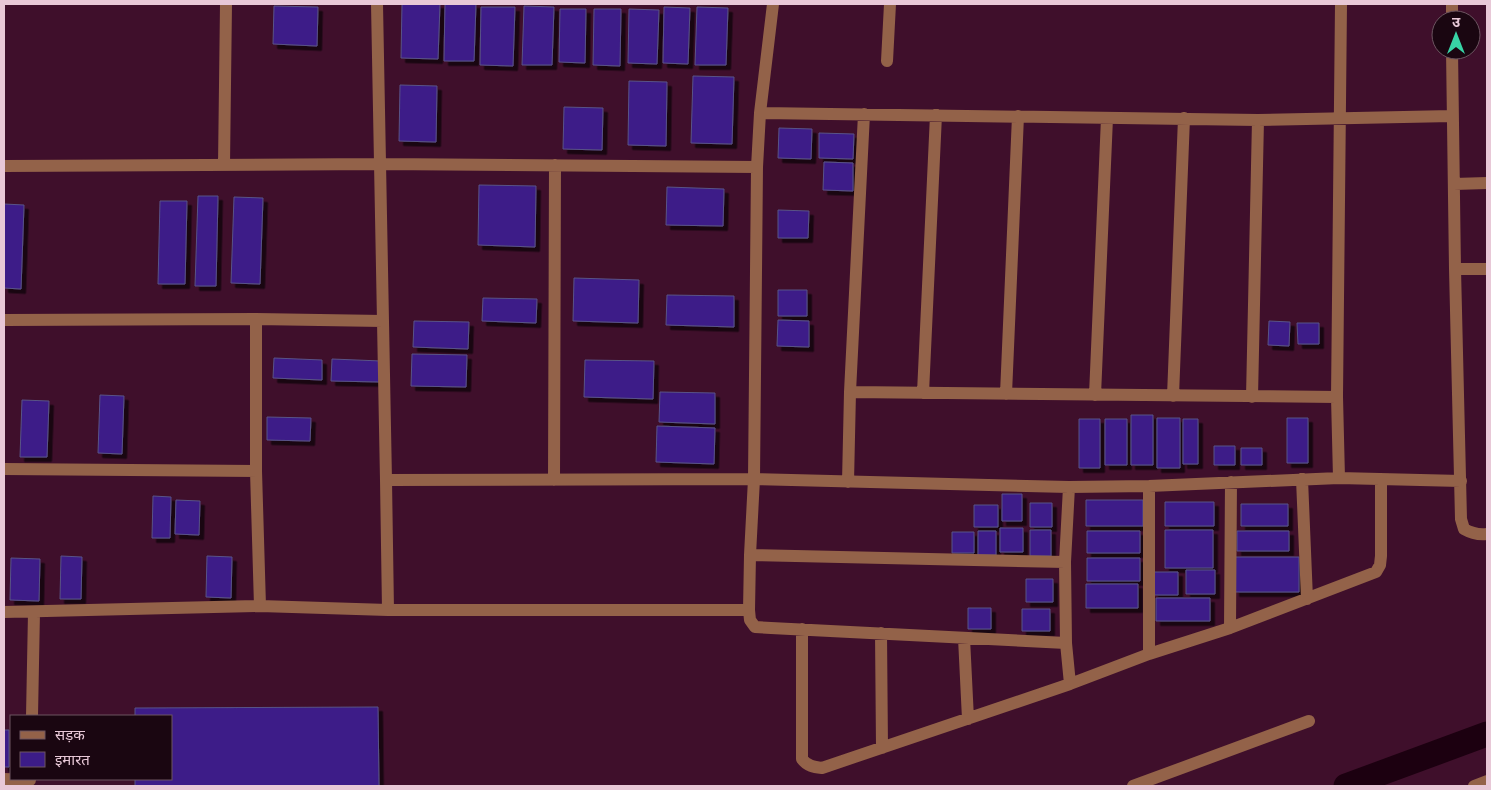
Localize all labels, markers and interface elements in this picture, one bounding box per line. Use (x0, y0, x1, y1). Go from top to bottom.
north arrow (1431, 10, 1481, 60)
text: उ (1452, 14, 1461, 31)
legend (10, 715, 172, 780)
text: सड़क (55, 726, 85, 744)
text: इमारत (55, 751, 90, 769)

